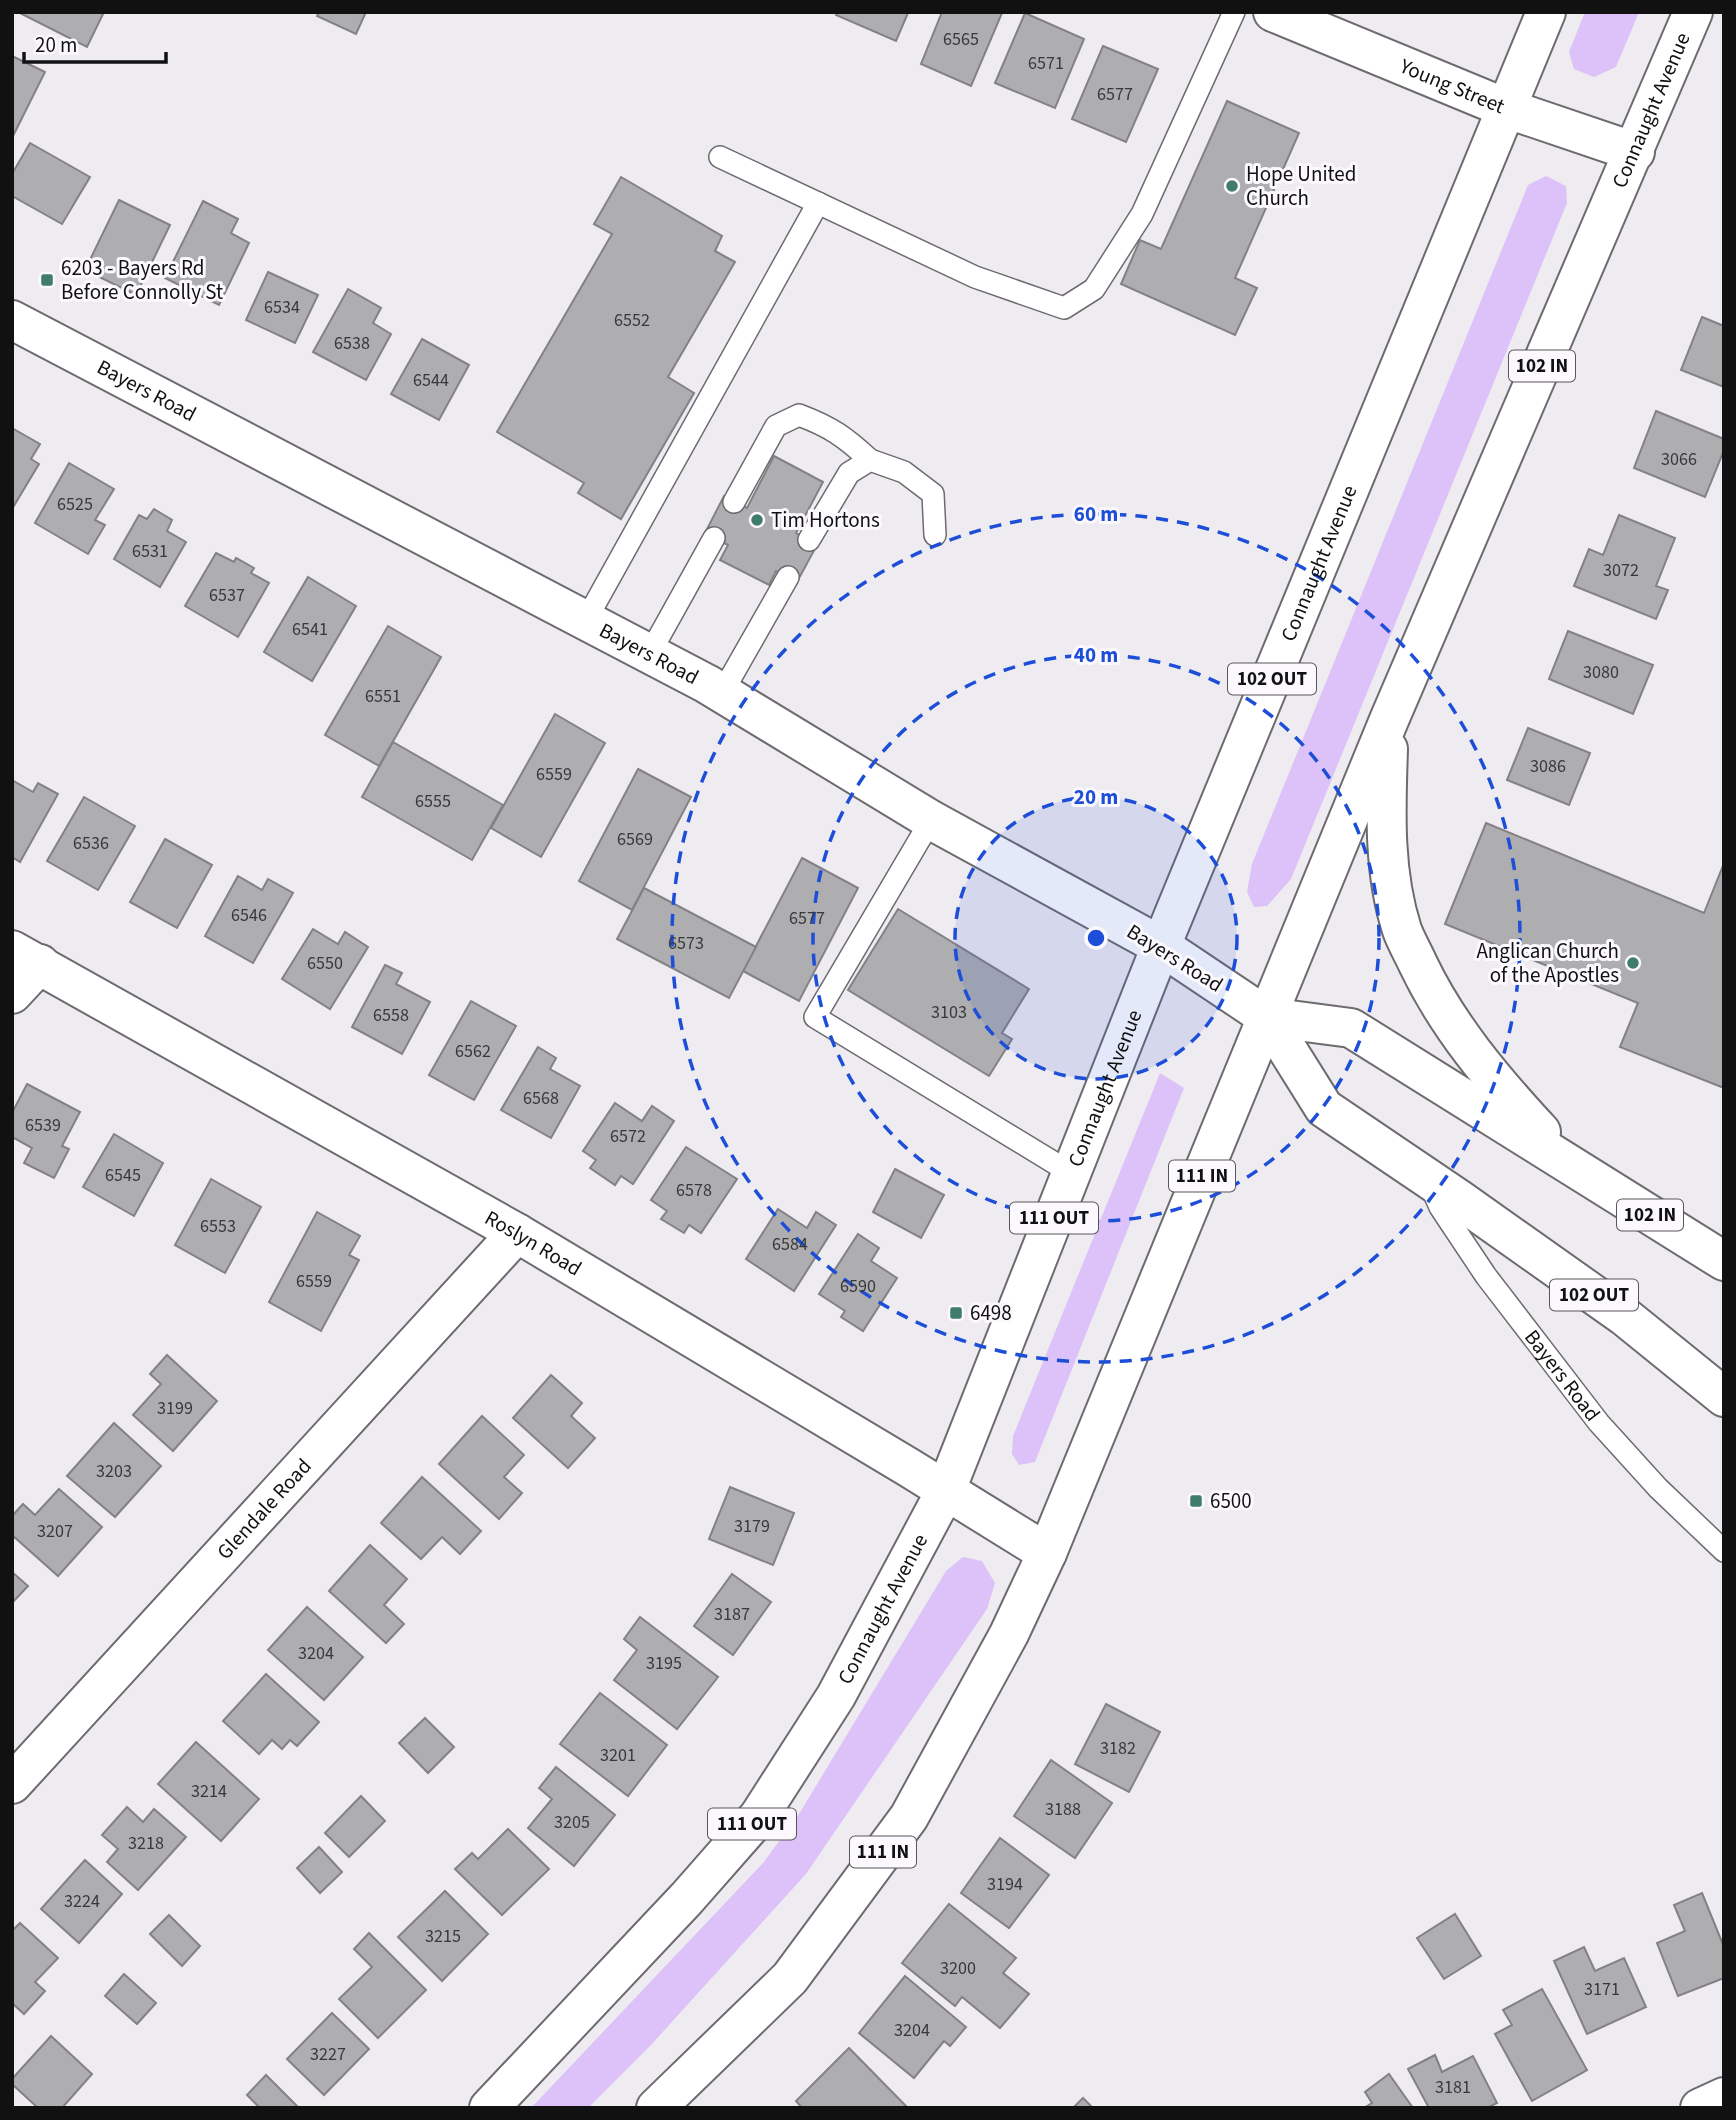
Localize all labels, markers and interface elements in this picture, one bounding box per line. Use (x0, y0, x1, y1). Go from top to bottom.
scale bar (24, 21, 166, 65)
house number: 6565 (943, 27, 979, 52)
street label: Connaught Avenue (1604, 28, 1697, 193)
text: 20 m (35, 30, 77, 60)
house number: 6571 (1028, 51, 1064, 76)
street label: Young Street (1394, 51, 1509, 121)
house number: 6577 (1097, 82, 1133, 107)
place label: Hope United Church (1246, 159, 1356, 213)
marker: Hope United Church (1224, 178, 1240, 194)
place label: 6203 - Bayers Rd Before Connolly St (61, 253, 223, 307)
marker: 6203 - Bayers Rd Before Connolly St (39, 272, 55, 288)
house number: 6534 (264, 295, 300, 320)
house number: 6552 (614, 308, 650, 333)
house number: 6538 (334, 331, 370, 356)
road number: 102 IN (1509, 350, 1575, 382)
street label: Bayers Road (92, 352, 202, 429)
house number: 6544 (413, 368, 449, 393)
house number: 3066 (1661, 447, 1697, 472)
street label: Connaught Avenue (1273, 480, 1364, 646)
house number: 6525 (57, 492, 93, 517)
text: 60 m (1074, 499, 1118, 529)
place label: Tim Hortons (771, 505, 880, 535)
marker: Tim Hortons (749, 512, 765, 528)
house number: 6531 (132, 539, 168, 564)
house number: 3072 (1603, 558, 1639, 583)
house number: 6537 (209, 583, 245, 608)
street label: Bayers Road (594, 615, 704, 692)
house number: 6541 (292, 617, 328, 642)
text: 40 m (1074, 640, 1118, 670)
house number: 3080 (1583, 660, 1619, 685)
road number: 102 OUT (1228, 664, 1316, 694)
house number: 6551 (365, 684, 401, 709)
house number: 3086 (1530, 754, 1566, 779)
house number: 6559 (536, 762, 572, 787)
text: 20 m (1074, 782, 1118, 812)
house number: 6555 (415, 789, 451, 814)
house number: 6569 (617, 827, 653, 852)
house number: 6536 (73, 831, 109, 856)
house number: 6546 (231, 903, 267, 928)
house number: 6577 (789, 906, 825, 931)
street label: Bayers Road (1121, 917, 1229, 999)
centre of rings (1084, 926, 1108, 950)
house number: 6573 (668, 931, 704, 956)
place label: Anglican Church of the Apostles (1476, 936, 1619, 990)
house number: 6550 (307, 951, 343, 976)
marker: Anglican Church of the Apostles (1625, 955, 1641, 971)
house number: 3103 (931, 1000, 967, 1025)
house number: 6558 (373, 1003, 409, 1028)
street label: Connaught Avenue (1060, 1005, 1149, 1171)
house number: 6562 (455, 1039, 491, 1064)
house number: 6568 (523, 1086, 559, 1111)
house number: 6539 (25, 1113, 61, 1138)
house number: 6572 (610, 1124, 646, 1149)
road number: 111 IN (1169, 1160, 1235, 1192)
house number: 6545 (105, 1163, 141, 1188)
house number: 6578 (676, 1178, 712, 1203)
road number: 102 IN (1617, 1200, 1683, 1231)
road number: 111 OUT (1010, 1202, 1098, 1234)
street label: Roslyn Road (479, 1203, 587, 1283)
house number: 6553 (200, 1214, 236, 1239)
house number: 6584 (772, 1232, 808, 1257)
house number: 6559 (296, 1269, 332, 1294)
house number: 6590 (840, 1274, 876, 1299)
road number: 102 OUT (1550, 1280, 1638, 1310)
place label: 6498 (970, 1298, 1012, 1328)
marker: 6498 (948, 1305, 964, 1321)
street label: Bayers Road (1517, 1323, 1607, 1428)
house number: 3199 (157, 1396, 193, 1421)
street label: Glendale Road (210, 1452, 318, 1566)
house number: 3203 (96, 1459, 132, 1484)
place label: 6500 (1210, 1486, 1252, 1516)
marker: 6500 (1188, 1493, 1204, 1509)
house number: 3179 (734, 1514, 770, 1539)
house number: 3207 (37, 1519, 73, 1544)
street label: Connaught Avenue (830, 1528, 935, 1689)
house number: 3187 (714, 1602, 750, 1627)
house number: 3204 (298, 1641, 334, 1666)
house number: 3195 (646, 1651, 682, 1676)
house number: 3182 (1100, 1736, 1136, 1761)
house number: 3201 (600, 1743, 636, 1768)
house number: 3214 (191, 1779, 227, 1804)
house number: 3188 (1045, 1797, 1081, 1822)
road number: 111 OUT (708, 1808, 796, 1840)
house number: 3205 (554, 1810, 590, 1835)
house number: 3218 (128, 1831, 164, 1856)
road number: 111 IN (850, 1836, 916, 1868)
house number: 3194 (987, 1872, 1023, 1897)
house number: 3224 (64, 1889, 100, 1914)
house number: 3215 (425, 1924, 461, 1949)
house number: 3200 (940, 1956, 976, 1981)
house number: 3171 (1584, 1977, 1620, 2002)
house number: 3204 (894, 2018, 930, 2043)
house number: 3227 (310, 2042, 346, 2067)
house number: 3181 (1435, 2075, 1471, 2100)

